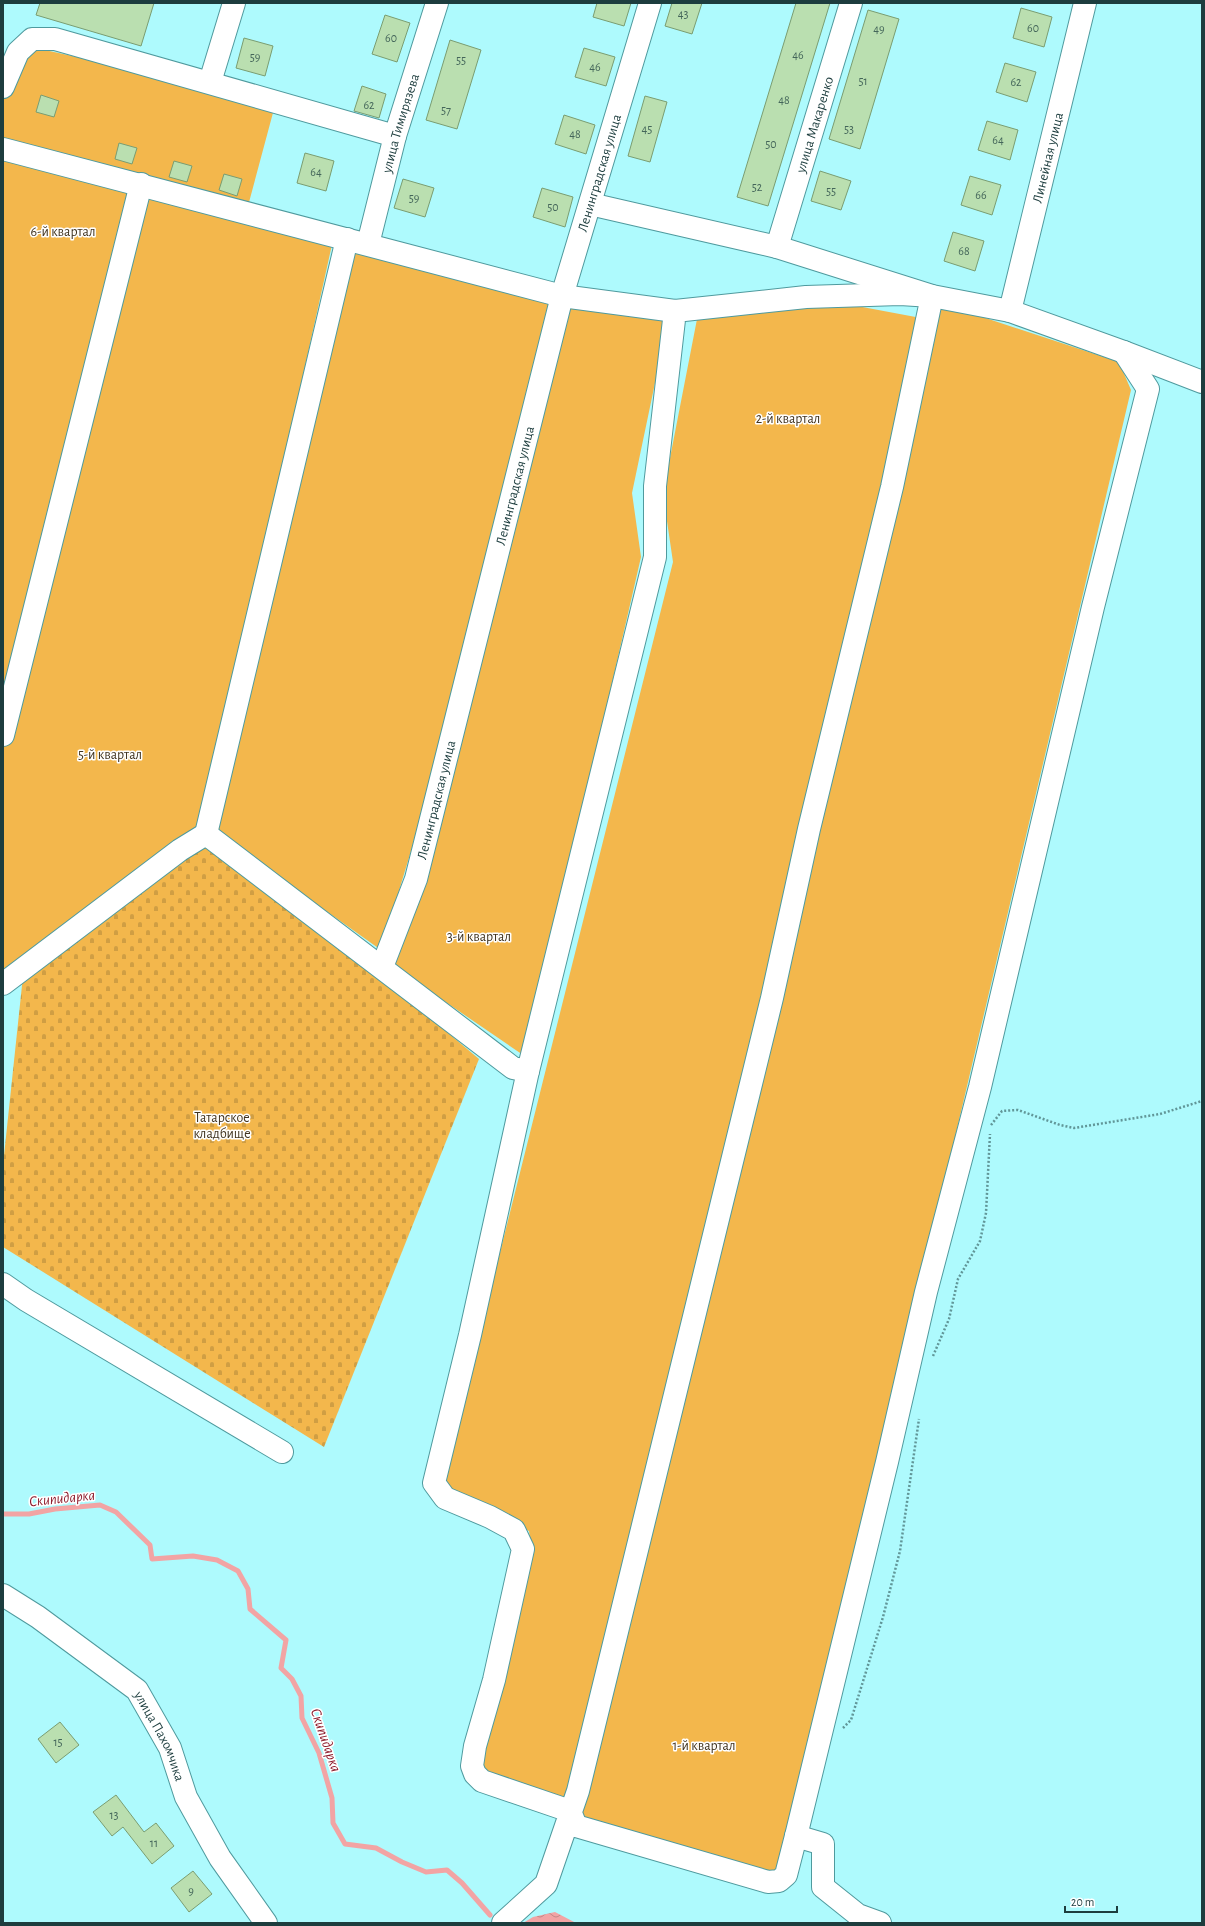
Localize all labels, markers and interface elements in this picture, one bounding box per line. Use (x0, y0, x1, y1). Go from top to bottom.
house number: 43 (678, 8, 688, 20)
house number: 60 (1027, 22, 1039, 34)
house number: 49 (873, 23, 885, 35)
house number: 60 (385, 32, 397, 44)
house number: 46 (792, 49, 804, 61)
house number: 59 (250, 51, 261, 63)
house number: 55 (456, 54, 466, 66)
house number: 46 (589, 61, 601, 73)
street label: улица Тимирязева (380, 72, 422, 175)
street label: улица Макаренко (794, 75, 836, 176)
house number: 51 (858, 75, 868, 87)
house number: 62 (1010, 76, 1022, 88)
house number: 48 (778, 94, 790, 106)
house number: 62 (363, 99, 375, 111)
house number: 57 (441, 104, 451, 116)
street label: Линейная улица (1031, 110, 1066, 204)
street label: Ленинградская улица (576, 112, 624, 234)
house number: 45 (642, 123, 652, 135)
house number: 53 (844, 123, 854, 135)
house number: 48 (569, 128, 581, 140)
house number: 64 (992, 134, 1004, 146)
house number: 50 (765, 138, 777, 150)
house number: 64 (310, 166, 322, 178)
house number: 52 (752, 181, 763, 193)
house number: 55 (826, 185, 836, 197)
house number: 66 (975, 189, 987, 201)
house number: 59 (409, 192, 420, 204)
house number: 50 (547, 201, 559, 213)
park label: 6-й квартал (31, 225, 95, 239)
house number: 68 (958, 245, 970, 257)
park label: 2-й квартал (756, 412, 820, 426)
street label: Ленинградская улица (494, 424, 537, 547)
street label: Ленинградская улица (415, 739, 459, 861)
park label: 5-й квартал (78, 748, 142, 762)
park label: 3-й квартал (447, 930, 511, 944)
park label: Татарское кладбище (193, 1111, 251, 1141)
water label: Скипидарка (28, 1488, 96, 1509)
street label: улица Пахомчика (131, 1688, 186, 1784)
water label: Скипидарка (308, 1706, 343, 1774)
house number: 15 (53, 1736, 63, 1748)
park label: 1-й квартал (672, 1739, 736, 1753)
house number: 13 (109, 1809, 119, 1821)
house number: 11 (150, 1837, 158, 1849)
house number: 9 (188, 1885, 194, 1897)
scale bar (1065, 1888, 1117, 1914)
text: 20 m (1071, 1896, 1094, 1908)

